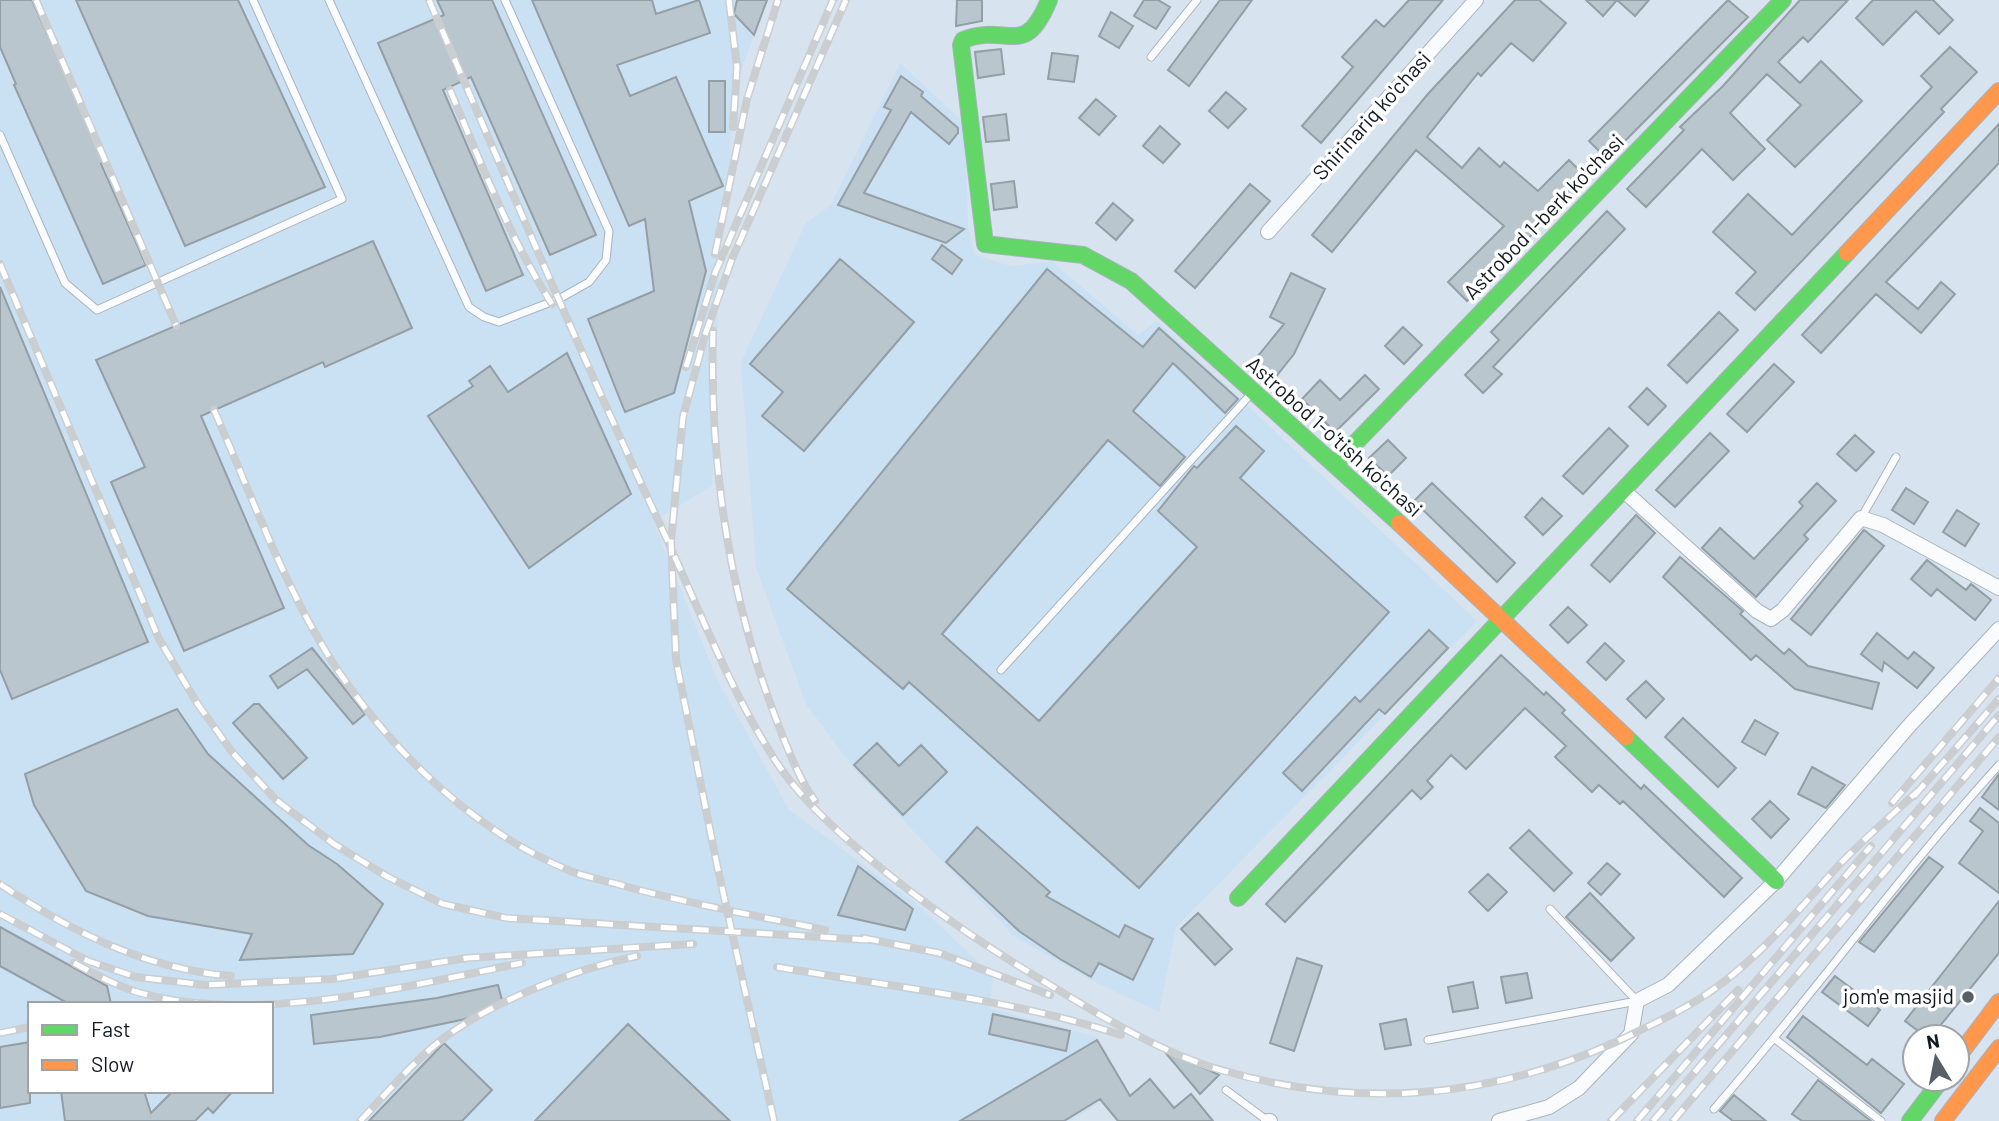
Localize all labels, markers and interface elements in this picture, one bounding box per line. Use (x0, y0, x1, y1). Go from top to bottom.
street label: Shirinariq ko'chasi (1307, 46, 1435, 184)
street label: Astrobod 1-berk ko'chasi (1458, 128, 1628, 304)
street label: Astrobod 1-o'tish ko'chasi (1242, 350, 1428, 521)
place label: jom'e masjid (1842, 983, 1954, 1008)
marker: jom'e masjid (1960, 989, 1976, 1005)
legend (28, 1002, 273, 1093)
text: Fast (91, 1016, 131, 1041)
north arrow (1901, 1023, 1971, 1093)
text: N (1925, 1028, 1941, 1053)
text: Slow (91, 1051, 134, 1076)

